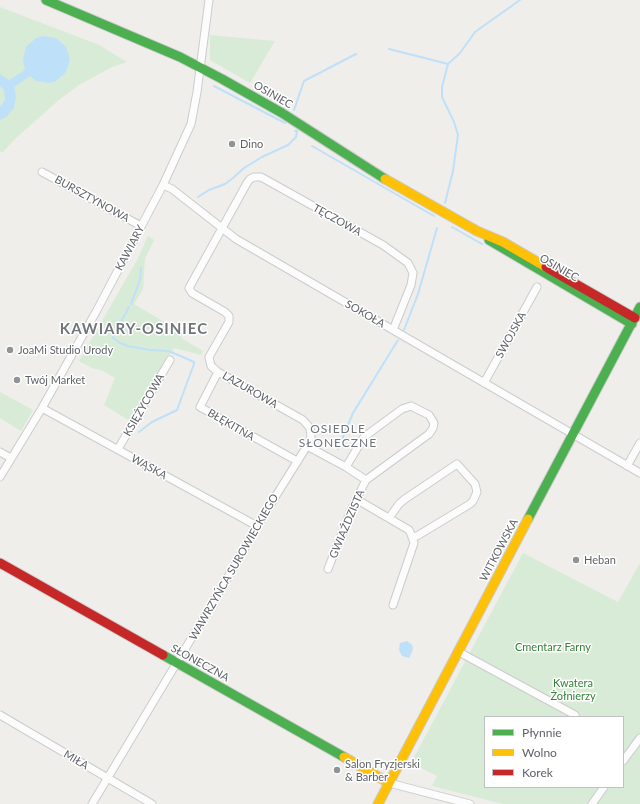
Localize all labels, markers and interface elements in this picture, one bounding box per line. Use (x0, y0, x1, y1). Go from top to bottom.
street label: OSINIEC (251, 79, 295, 111)
place label: Dino (240, 137, 263, 151)
marker: Dino (227, 139, 237, 149)
street label: BURSZTYNOWA (52, 173, 132, 225)
street label: TĘCZOWA (310, 201, 364, 239)
street label: KAWIARY (113, 223, 147, 273)
street label: OSINIEC (537, 252, 581, 284)
street label: SOKOŁA (343, 297, 387, 331)
street label: SWOJSKA (493, 310, 529, 360)
district label: KAWIARY-OSINIEC (60, 320, 208, 338)
place label: JoaMi Studio Urody (18, 343, 113, 357)
marker: JoaMi Studio Urody (5, 345, 15, 355)
street label: LAZUROWA (220, 369, 280, 411)
street label: KSIĘŻYCOWA (121, 371, 167, 439)
place label: Twój Market (25, 373, 85, 387)
marker: Twój Market (12, 375, 22, 385)
street label: BŁĘKITNA (205, 406, 257, 444)
district label: OSIEDLE SŁONECZNE (299, 422, 377, 450)
street label: WĄSKA (129, 452, 169, 482)
street label: GWIAŹDZISTA (327, 488, 367, 560)
street label: WAWRZYŃCA SUROWIECKIEGO (187, 492, 281, 642)
street label: WITKOWSKA (477, 517, 521, 583)
place label: Heban (584, 553, 616, 567)
marker: Heban (571, 555, 581, 565)
park label: Cmentarz Farny (515, 640, 591, 654)
street label: SŁONECZNA (169, 642, 231, 684)
park label: Kwatera Żołnierzy (550, 676, 596, 702)
legend (484, 716, 624, 788)
text: Płynnie (522, 725, 562, 740)
text: Wolno (522, 745, 557, 760)
street label: MIŁA (61, 748, 91, 772)
place label: Salon Fryzjerski & Barber (345, 757, 420, 783)
marker: Salon Fryzjerski & Barber (332, 765, 342, 775)
text: Korek (522, 765, 553, 780)

